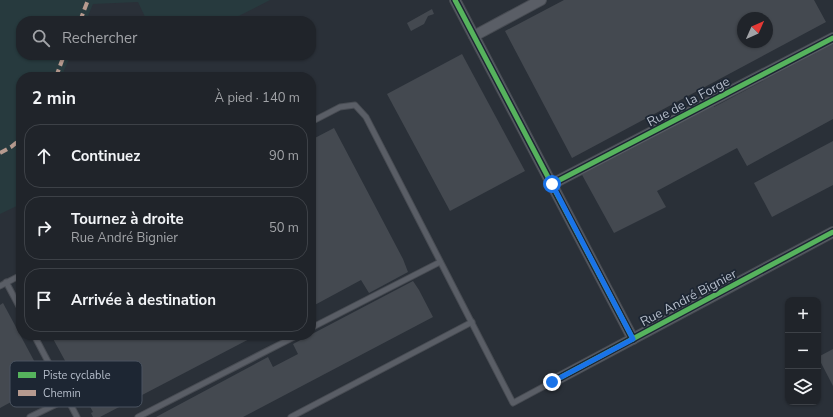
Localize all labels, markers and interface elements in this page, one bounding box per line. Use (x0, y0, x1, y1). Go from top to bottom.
north arrow (737, 12, 773, 48)
search box (16, 16, 316, 60)
icon: search (30, 27, 52, 49)
text: Rechercher (62, 28, 137, 48)
street label: Rue de la Forge (644, 72, 733, 131)
text: 2 min (32, 87, 76, 110)
text: À pied · 140 m (215, 89, 300, 107)
icon: ahead (33, 145, 55, 167)
text: Continuez (71, 146, 140, 166)
text: 90 m (269, 147, 299, 165)
route start (543, 175, 561, 193)
text: Tournez à droite (71, 209, 184, 229)
icon: right (33, 217, 55, 239)
text: 50 m (269, 219, 299, 237)
text: Rue André Bignier (71, 229, 178, 247)
street label: Rue André Bignier (637, 265, 740, 331)
icon: arrive (33, 289, 55, 311)
text: Arrivée à destination (71, 290, 216, 310)
map controls (785, 297, 821, 405)
button: + (785, 297, 821, 333)
button: − (785, 333, 821, 369)
legend (10, 361, 142, 407)
text: Piste cyclable (43, 368, 111, 383)
button: layers (785, 369, 821, 405)
route end (543, 373, 561, 391)
text: Chemin (43, 386, 81, 401)

